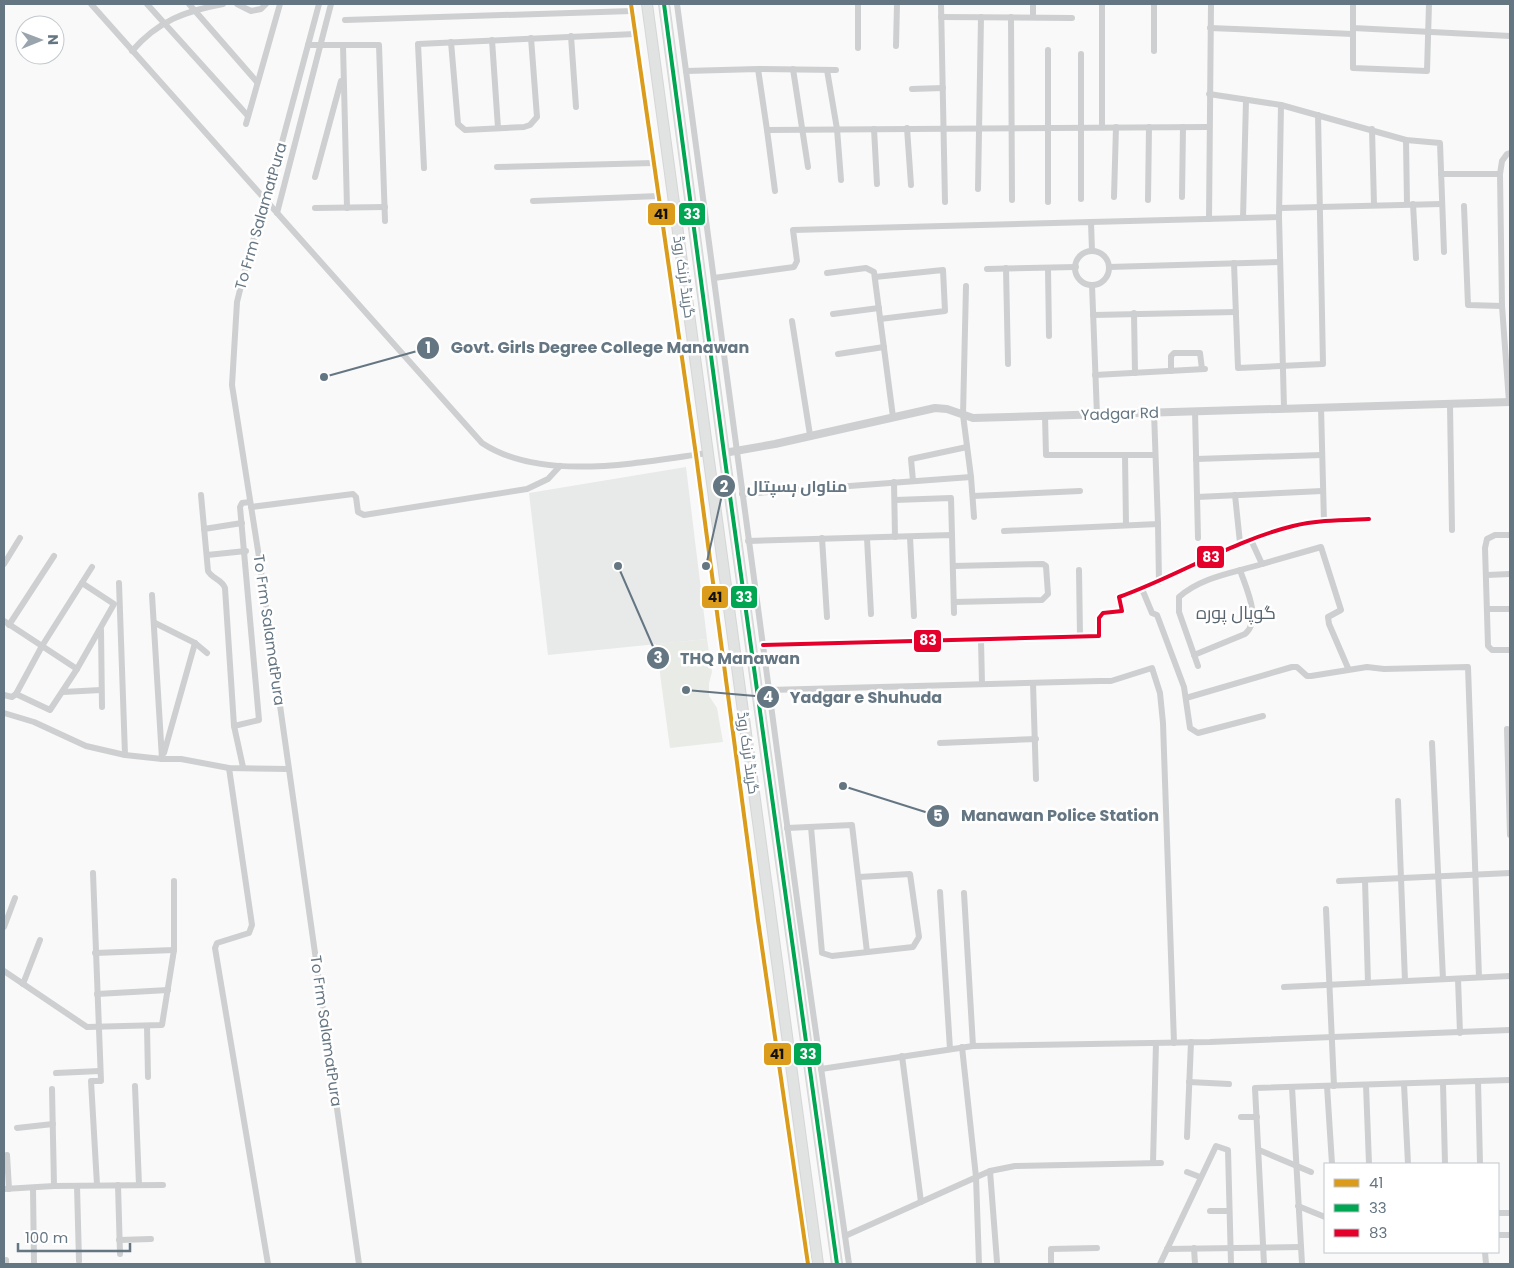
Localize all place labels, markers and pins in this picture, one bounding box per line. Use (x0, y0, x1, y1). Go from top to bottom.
callout: Govt. Girls Degree College Manawan (415, 332, 759, 363)
callout: مناواں ہسپتال (712, 471, 857, 502)
callout: THQ Manawan (645, 643, 810, 674)
callout: Yadgar e Shuhuda (755, 682, 953, 713)
callout: Manawan Police Station (926, 800, 1169, 831)

